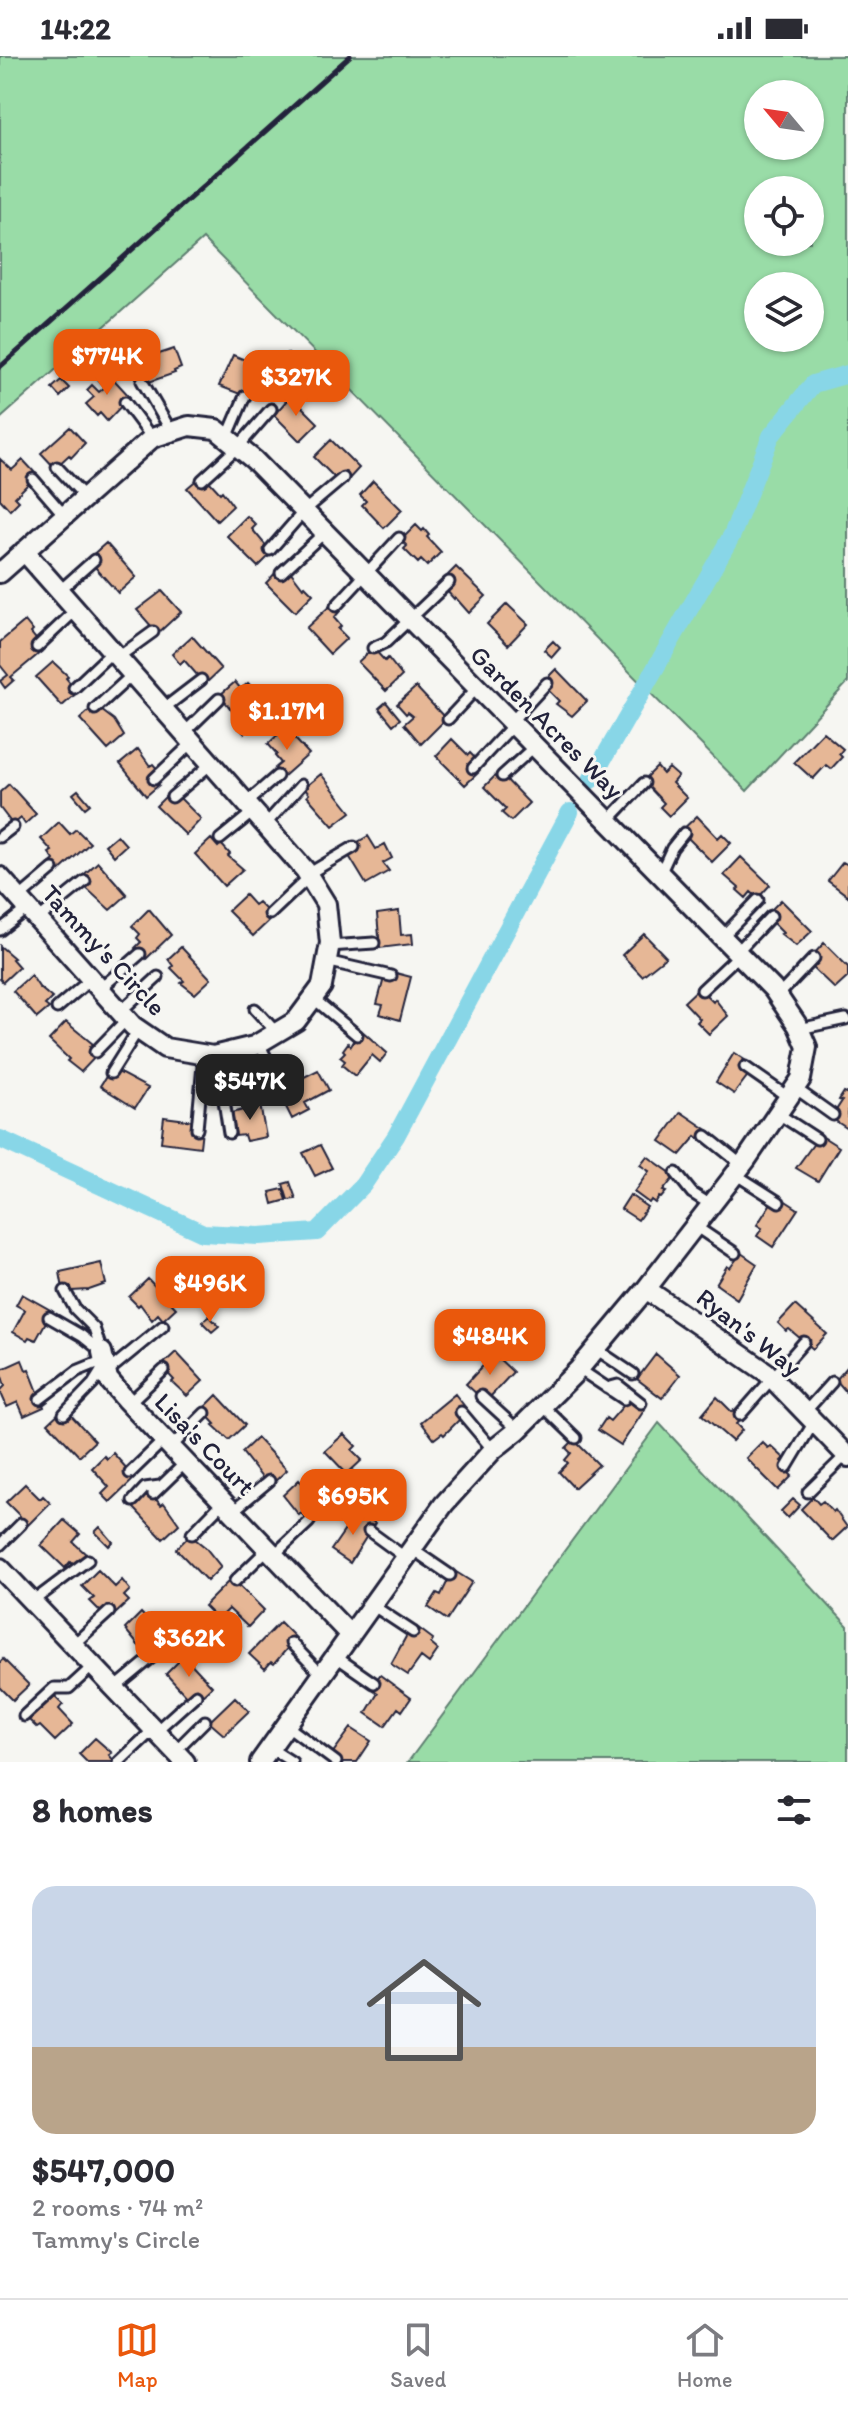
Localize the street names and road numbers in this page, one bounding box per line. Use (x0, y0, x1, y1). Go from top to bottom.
street label: Garden Acres Way (463, 638, 631, 806)
street label: Tammy's Circle (35, 878, 173, 1022)
street label: Ryan's Way (690, 1281, 808, 1383)
street label: Lisa's Court (148, 1386, 262, 1502)

